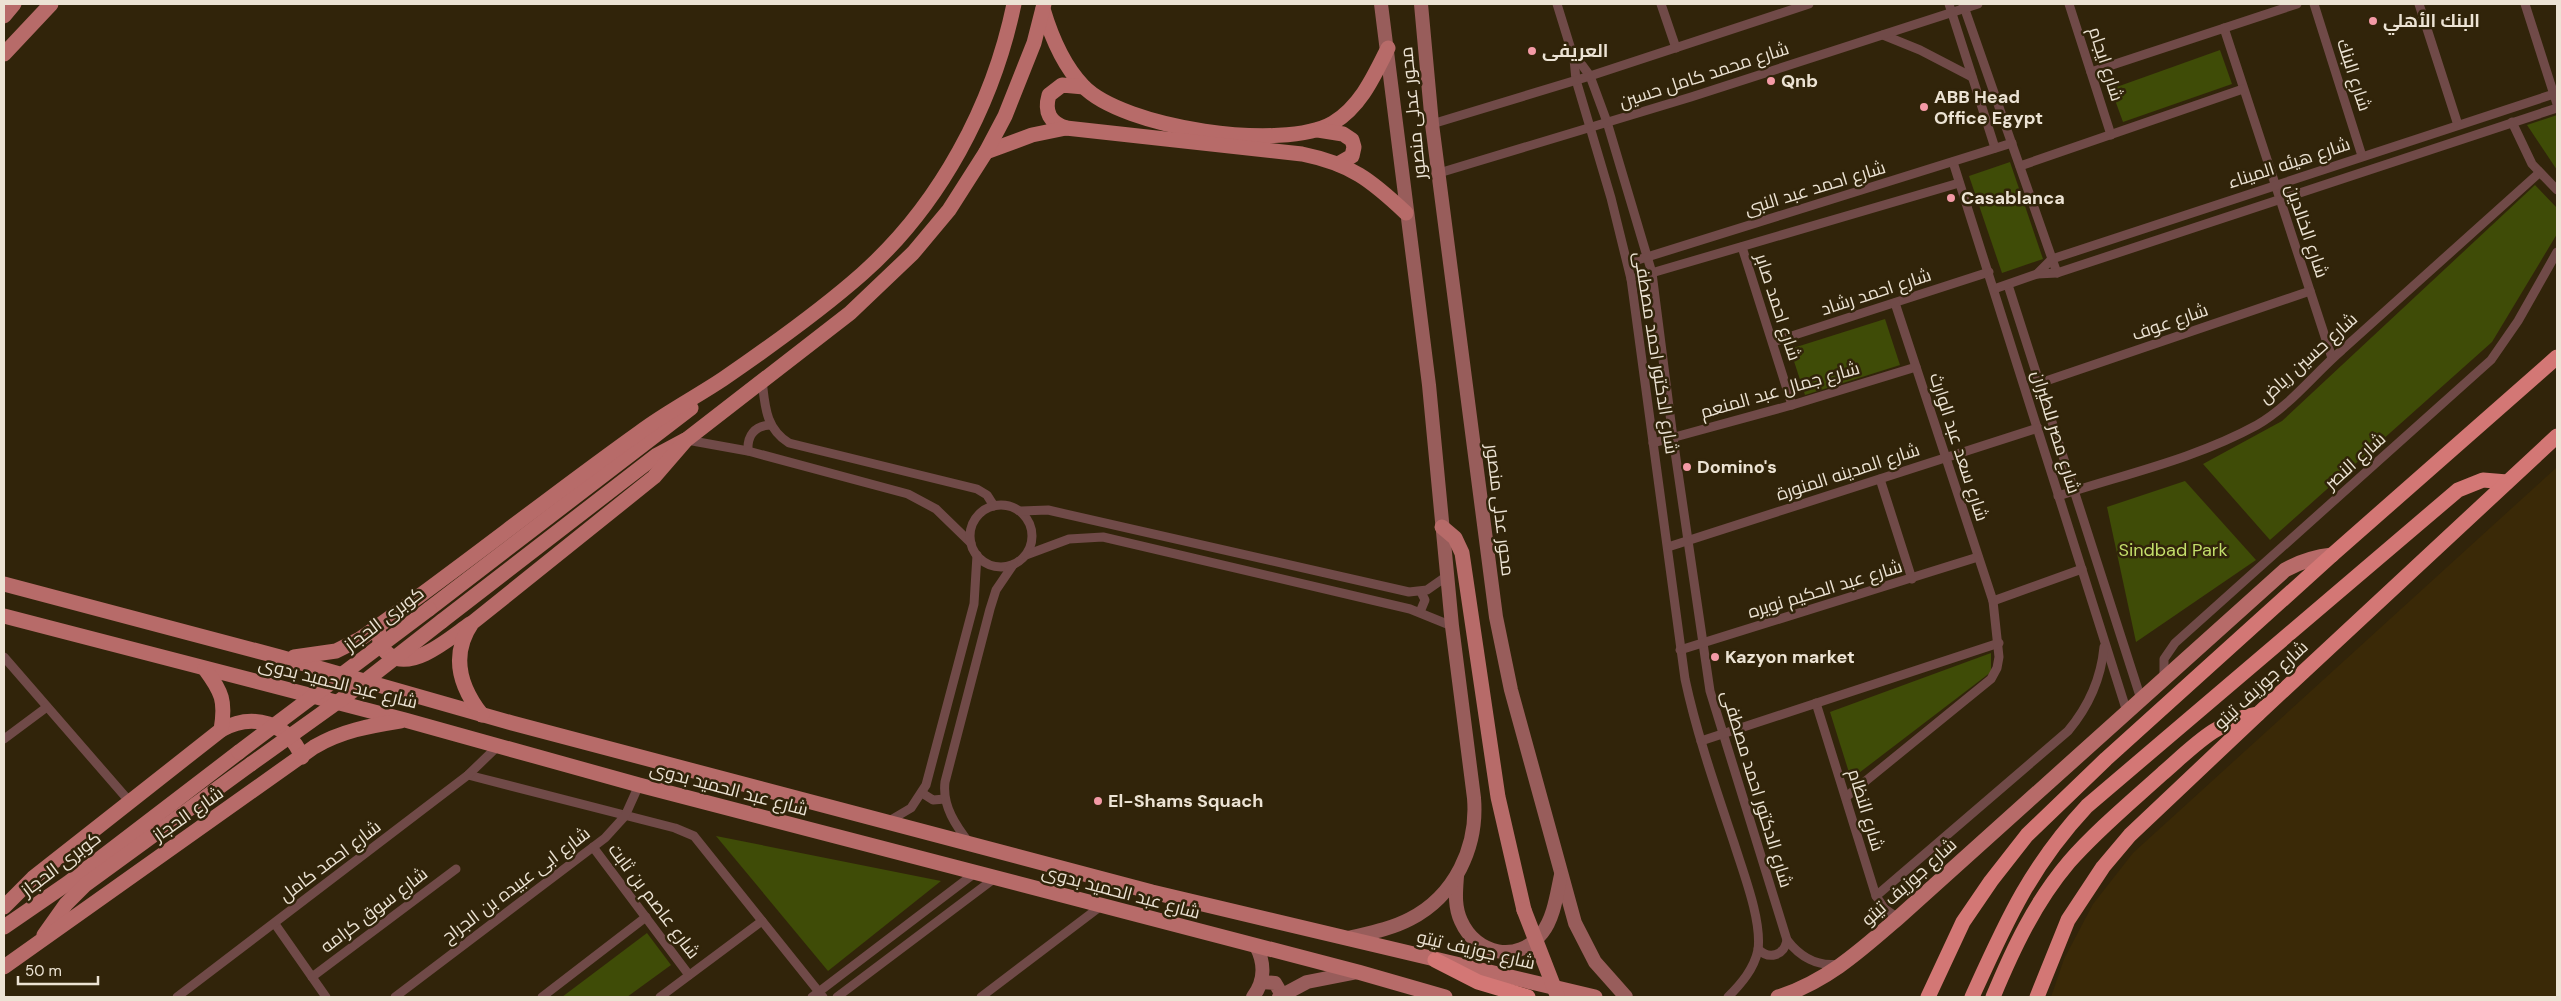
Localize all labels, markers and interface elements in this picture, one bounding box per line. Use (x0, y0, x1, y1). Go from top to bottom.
place label: البنك الأهلي (2383, 9, 2480, 36)
marker: البنك الأهلي (2367, 15, 2379, 27)
street label: شارع ايجام (2083, 24, 2129, 104)
street label: شارع محمد كامل حسين (1616, 36, 1792, 114)
street label: شارع البنك (2331, 36, 2377, 114)
place label: العريفى (1542, 39, 1608, 63)
marker: العريفى (1526, 45, 1538, 57)
street label: محور عدلى منصور (1394, 46, 1432, 181)
place label: Qnb (1781, 69, 1818, 93)
marker: Qnb (1765, 75, 1777, 87)
place label: ABB Head Office Egypt (1934, 85, 2043, 130)
marker: ABB Head Office Egypt (1918, 101, 1930, 113)
street label: شارع هيئه الميناء (2225, 132, 2353, 194)
street label: شارع احمد عبد النبى (1741, 155, 1889, 221)
street label: شارع الخالدين (2280, 181, 2334, 281)
place label: Casablanca (1961, 186, 2065, 210)
marker: Casablanca (1945, 192, 1957, 204)
street label: شارع احمد صابر (1749, 249, 1807, 364)
street label: شارع الدكتور احمد مصطفى (1628, 250, 1684, 456)
street label: شارع احمد رشاد (1818, 263, 1934, 321)
street label: شارع عوف (2129, 298, 2211, 346)
street label: شارع حسين رياض (2253, 307, 2363, 409)
street label: شارع جمال عبد المنعم (1697, 356, 1863, 424)
street label: شارع مصر للطيران (2026, 367, 2086, 497)
street label: شارع سعد عبد الوارث (1924, 370, 1994, 524)
street label: شارع النصر (2318, 427, 2391, 496)
street label: شارع المدينه المنورة (1773, 438, 1923, 506)
street label: محور عدلى منصور (1480, 441, 1520, 578)
place label: Domino's (1697, 455, 1777, 479)
marker: Domino's (1681, 461, 1693, 473)
park label: Sindbad Park (2118, 538, 2228, 562)
street label: شارع عبد الحكيم نويره (1745, 554, 1905, 624)
street label: كوبرى الحجاز (338, 581, 429, 658)
street label: شارع جوزيف تيتو (2209, 635, 2313, 735)
place label: Kazyon market (1725, 645, 1855, 669)
marker: Kazyon market (1709, 651, 1721, 663)
street label: شارع عبد الحميد بدوى (256, 652, 420, 714)
street label: شارع الدكتور احمد مصطفى (1716, 688, 1798, 890)
street label: شارع عبد الحميد بدوى (647, 756, 811, 822)
street label: شارع النظام (1842, 766, 1890, 854)
street label: شارع الحجاز (147, 781, 228, 848)
place label: El-Shams Squach (1108, 789, 1263, 813)
marker: El-Shams Squach (1092, 795, 1104, 807)
street label: شارع احمد كامل (274, 815, 386, 907)
street label: شارع ابى عبيده بن الجراح (437, 821, 595, 949)
street label: كوبرى الحجاز (15, 826, 106, 903)
street label: شارع جوزيف تيتو (1856, 833, 1962, 931)
street label: شارع عاصم بن ثابت (603, 838, 705, 964)
street label: شارع عبد الحميد بدوى (1039, 859, 1203, 925)
street label: شارع سوق كرامه (315, 862, 433, 958)
street label: شارع جوزيف تيتو (1415, 925, 1537, 975)
scale bar (18, 954, 98, 986)
text: 50 m (25, 961, 62, 981)

